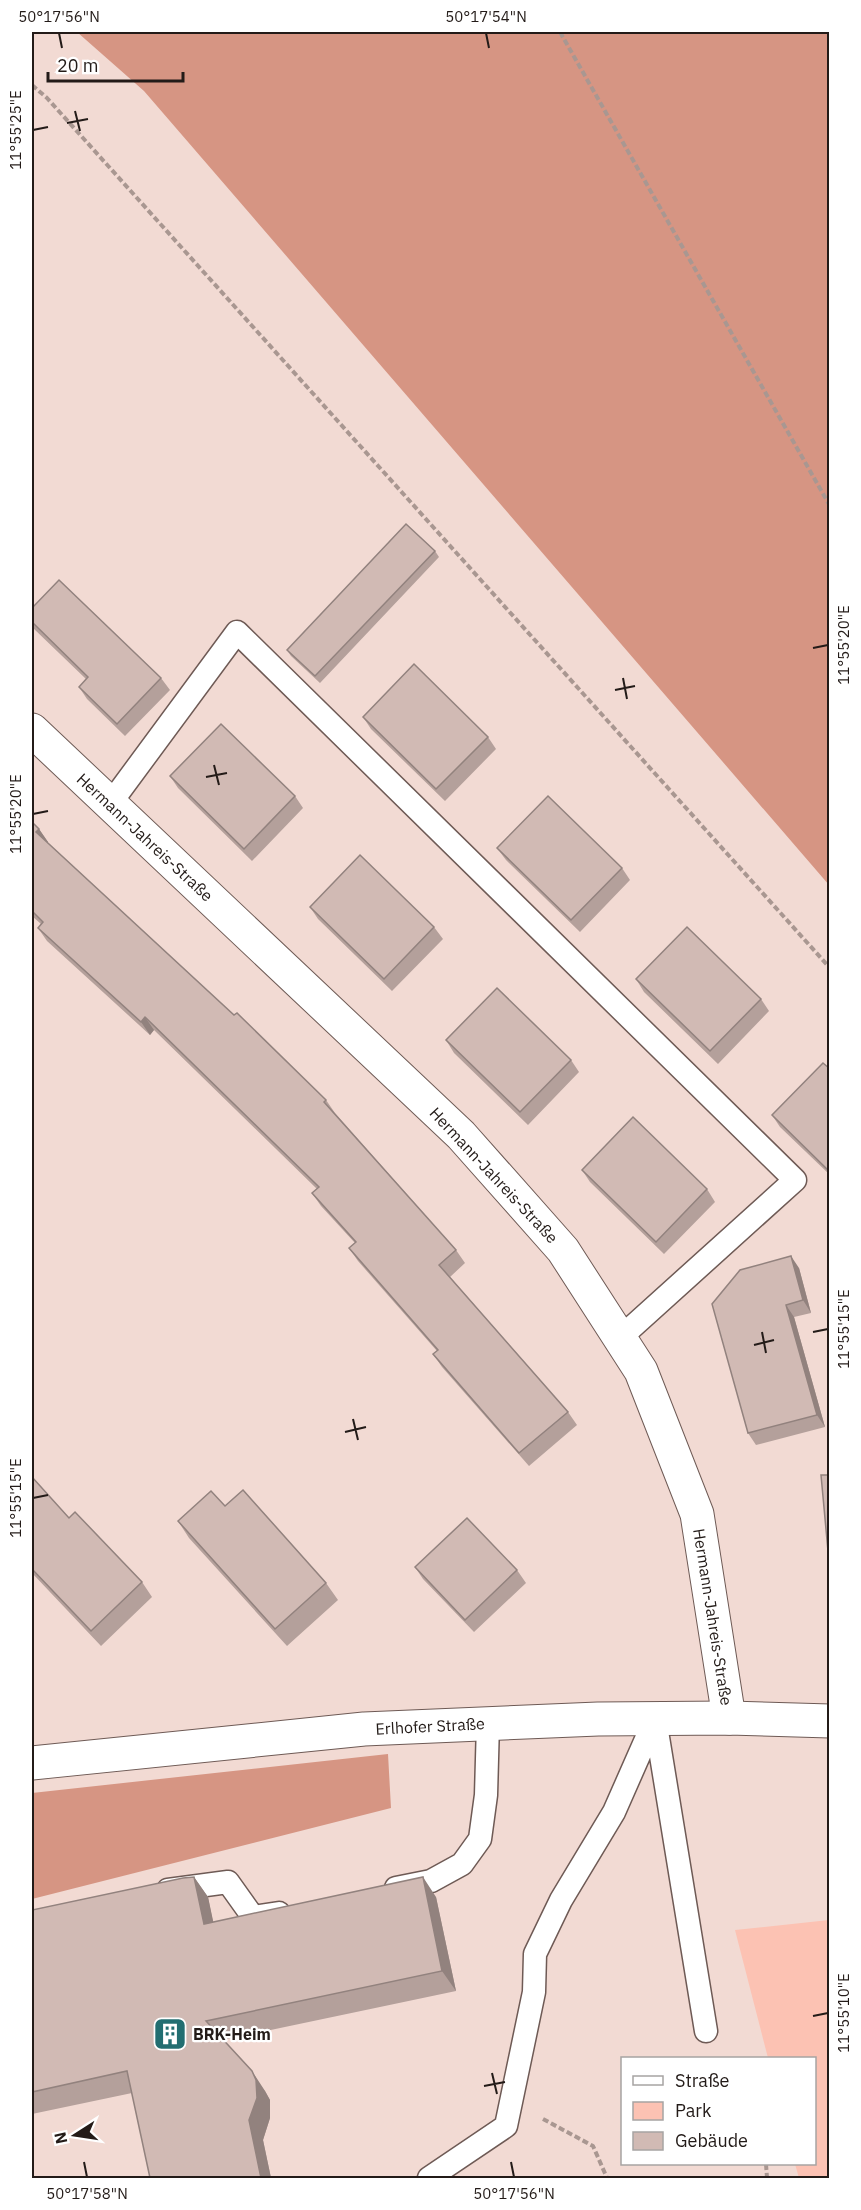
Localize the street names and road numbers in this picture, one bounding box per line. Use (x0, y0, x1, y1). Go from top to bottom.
street label: Hermann-Jahreis-Straße (73, 769, 217, 905)
street label: Hermann-Jahreis-Straße (426, 1103, 562, 1247)
street label: Hermann-Jahreis-Straße (689, 1527, 737, 1707)
street label: Erlhofer Straße (375, 1713, 485, 1739)

